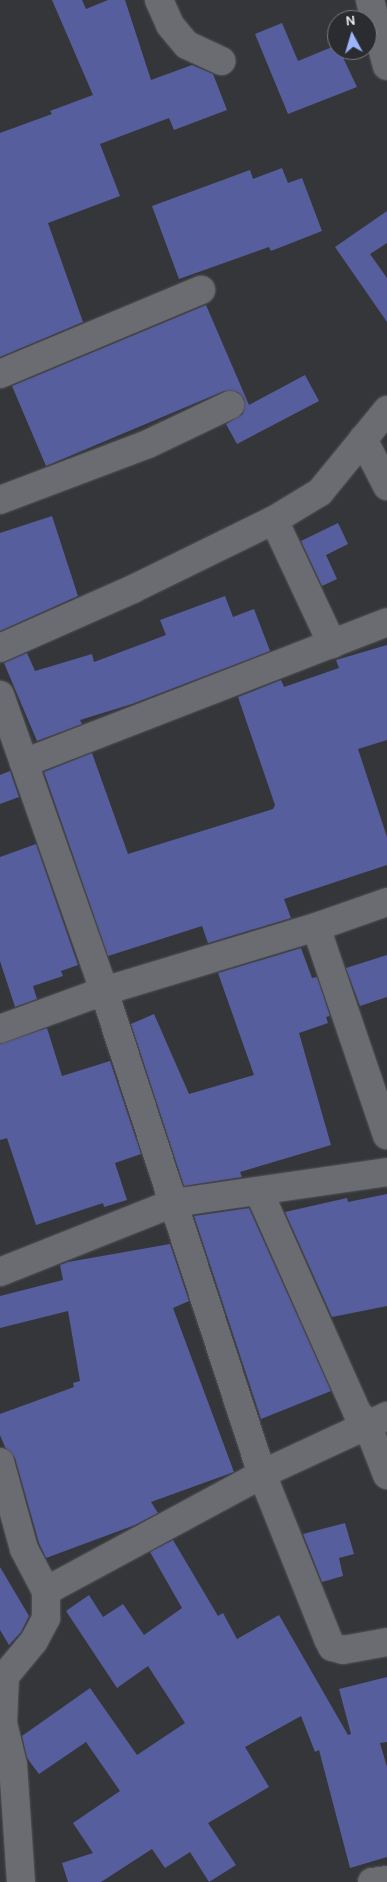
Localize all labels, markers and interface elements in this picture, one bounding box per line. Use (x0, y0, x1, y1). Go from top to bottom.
north arrow (327, 10, 377, 60)
text: N (345, 12, 356, 30)

